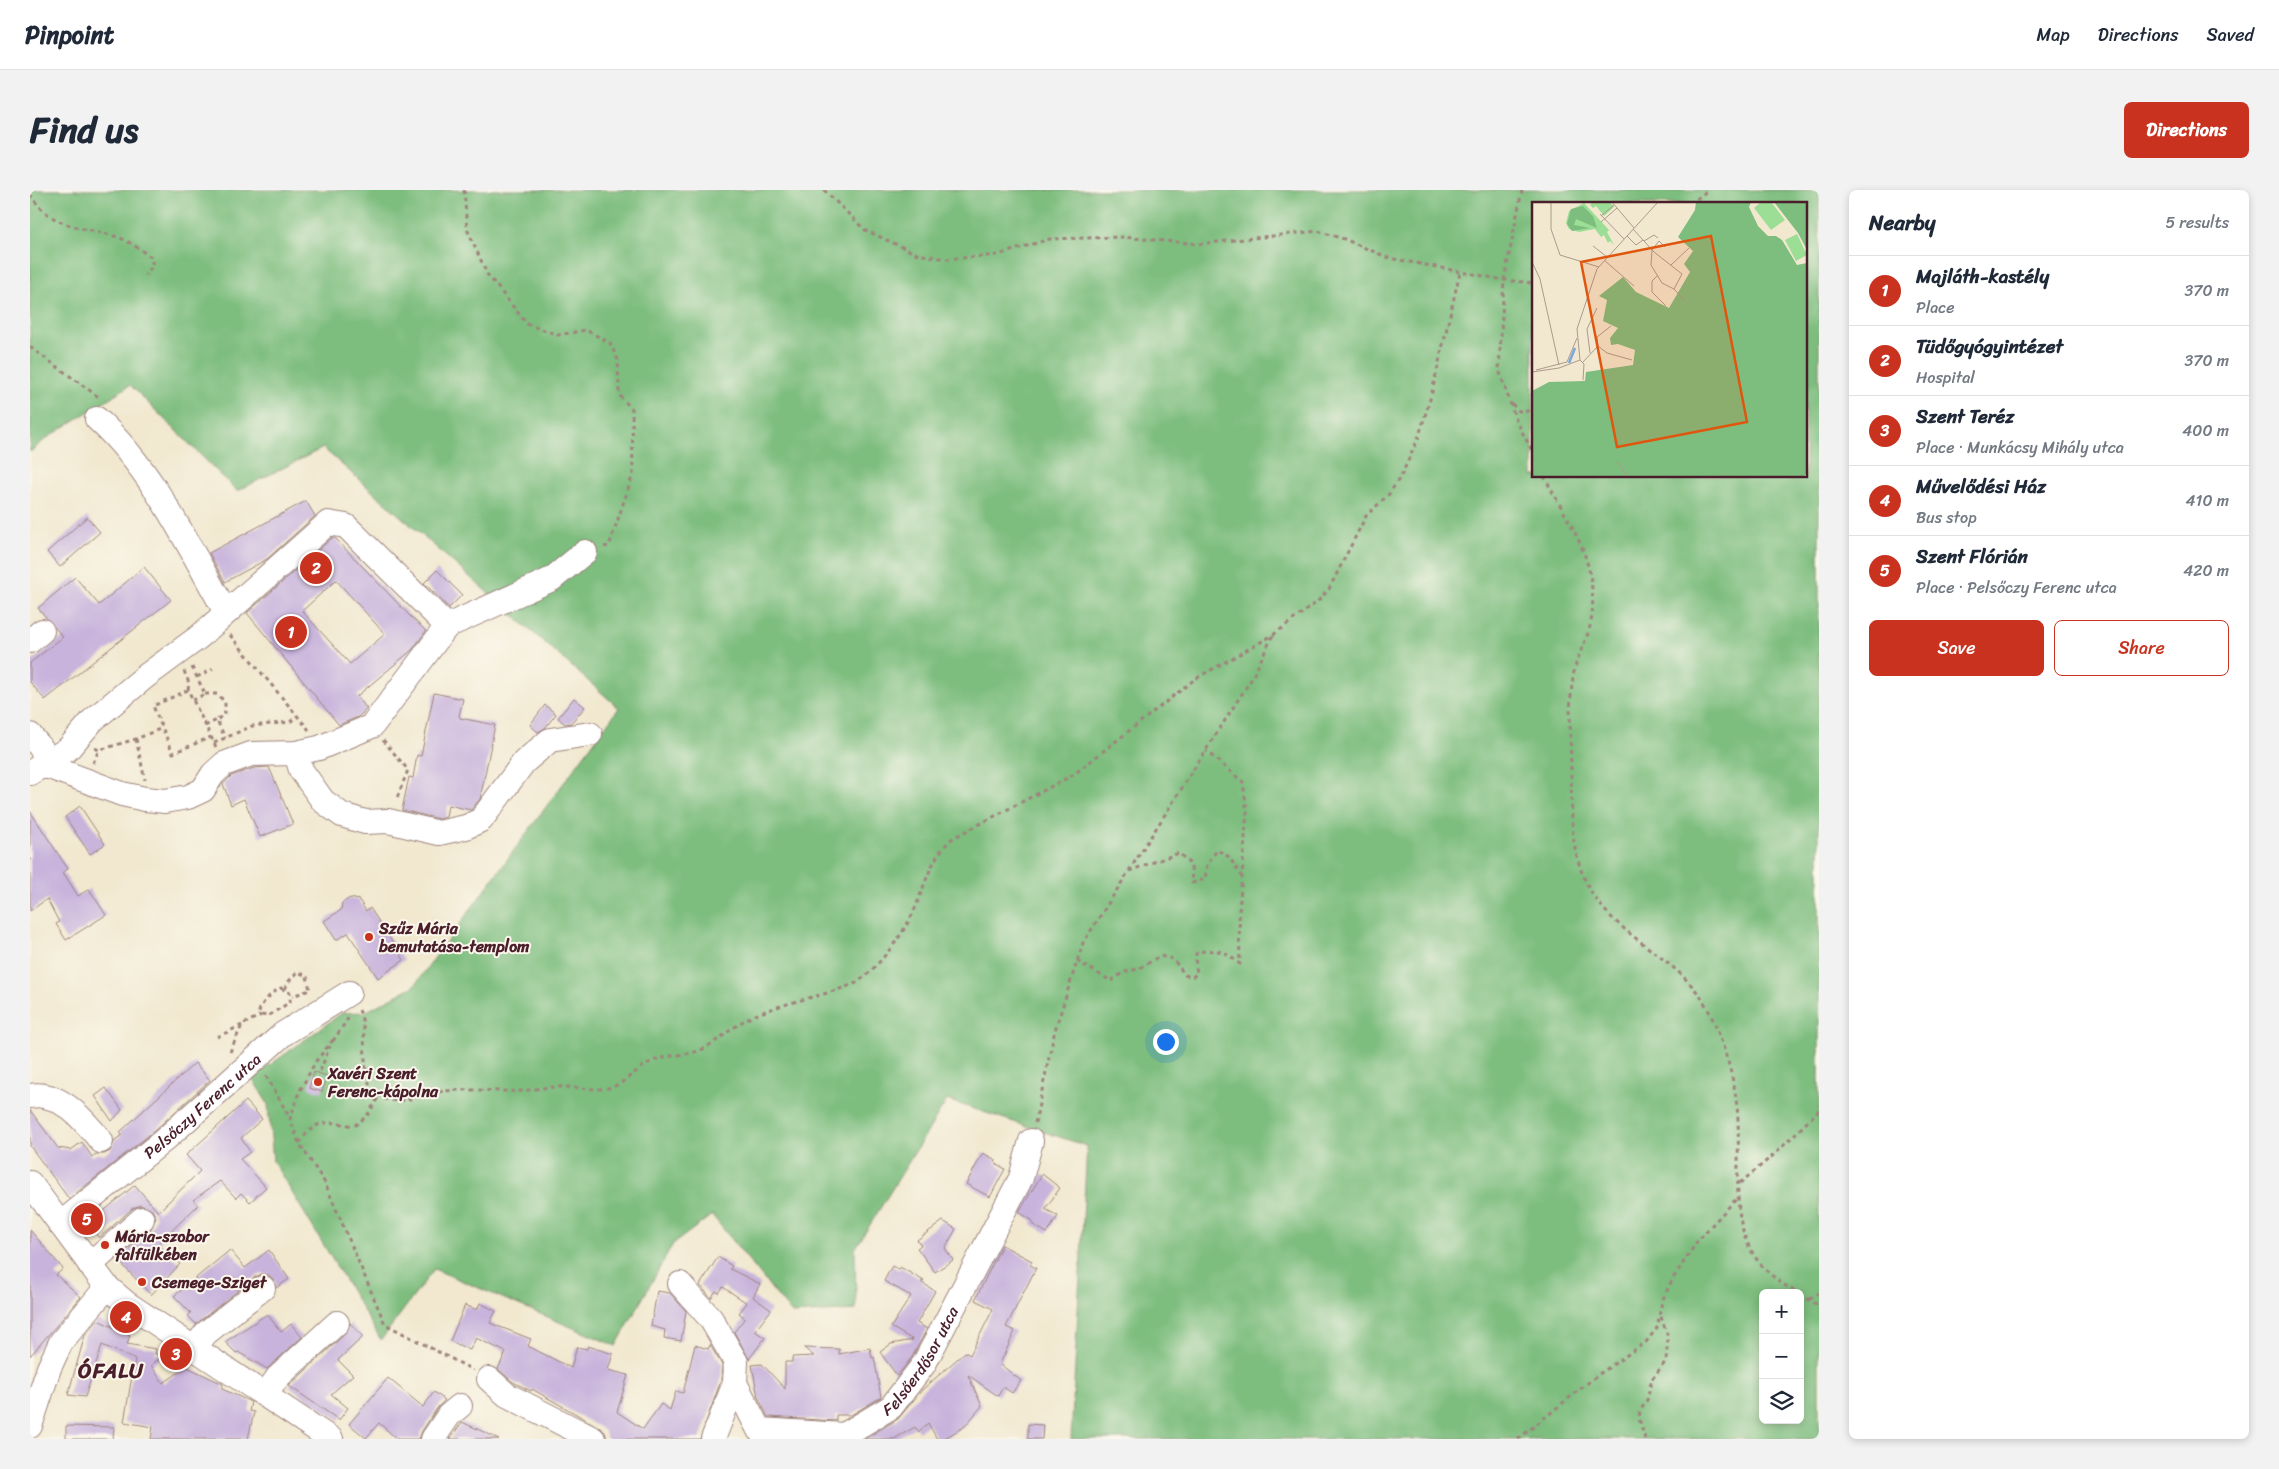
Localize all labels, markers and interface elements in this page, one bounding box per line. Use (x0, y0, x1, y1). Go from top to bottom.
text: Pinpoint (25, 14, 114, 56)
text: Map (2037, 19, 2070, 51)
text: Directions (2098, 19, 2179, 51)
text: Saved (2207, 19, 2254, 51)
text: Find us (30, 99, 138, 161)
button: Directions (2124, 102, 2249, 158)
inset map (1532, 202, 1806, 478)
text: Nearby (1869, 204, 1935, 242)
text: 5 results (2165, 208, 2229, 237)
text: Majláth-kastély (1916, 260, 2049, 293)
text: 1 (1882, 276, 1888, 305)
text: 370 m (2185, 276, 2229, 305)
text: Place (1916, 293, 1955, 322)
text: Tüdőgyógyintézet (1916, 330, 2063, 363)
text: 2 (1880, 346, 1890, 375)
text: 370 m (2185, 346, 2229, 375)
text: Hospital (1916, 363, 1975, 392)
text: Szent Teréz (1916, 400, 2014, 433)
text: 3 (1881, 416, 1889, 445)
text: 400 m (2182, 416, 2229, 445)
text: Place · Munkácsy Mihály utca (1916, 433, 2124, 462)
text: Művelődési Ház (1916, 470, 2046, 503)
text: 4 (1880, 486, 1890, 515)
text: 410 m (2186, 486, 2229, 515)
text: Bus stop (1916, 503, 1977, 532)
text: Szent Flórián (1916, 540, 2028, 573)
pin: 2 (300, 549, 332, 587)
text: 5 (1880, 556, 1890, 585)
text: 420 m (2183, 556, 2229, 585)
text: Place · Pelsőczy Ferenc utca (1916, 573, 2117, 602)
pin: 1 (275, 613, 307, 651)
button: Save (1869, 620, 2044, 676)
button: Share (2054, 620, 2229, 676)
place label: Szűz Mária bemutatása-templom (378, 914, 530, 961)
marker: Szűz Mária bemutatása-templom (363, 931, 375, 943)
your location (1153, 1029, 1179, 1055)
street label: Pelsőczy Ferenc utca (137, 1045, 268, 1166)
place label: Xavéri Szent Ferenc-kápolna (327, 1059, 439, 1106)
marker: Xavéri Szent Ferenc-kápolna (312, 1076, 324, 1088)
pin: 5 (71, 1200, 103, 1238)
place label: Mária-szobor falfülkében (114, 1222, 210, 1269)
marker: Mária-szobor falfülkében (99, 1239, 111, 1251)
place label: Csemege-Sziget (151, 1268, 268, 1297)
marker: Csemege-Sziget (136, 1276, 148, 1288)
map controls (1759, 1289, 1804, 1424)
button: + (1759, 1289, 1804, 1334)
pin: 4 (110, 1298, 142, 1336)
street label: Felsőerdősor utca (877, 1300, 967, 1424)
button: − (1759, 1334, 1804, 1379)
pin: 3 (160, 1335, 192, 1373)
district label: ÓFALU (78, 1352, 144, 1390)
button: layers (1759, 1379, 1804, 1424)

